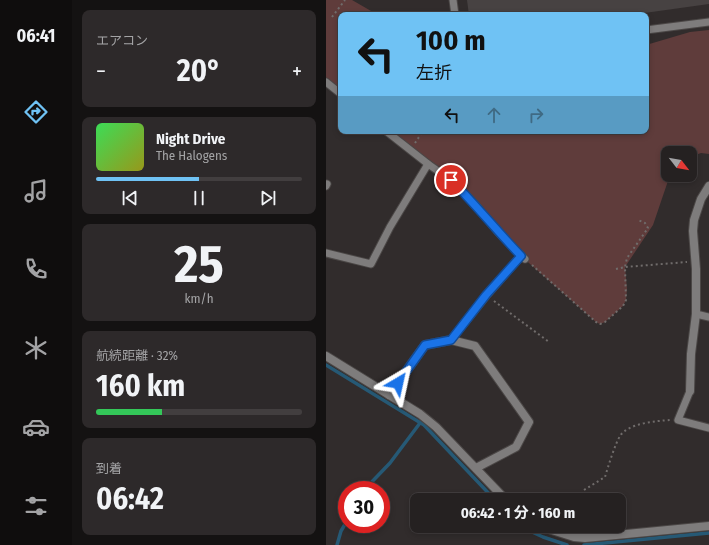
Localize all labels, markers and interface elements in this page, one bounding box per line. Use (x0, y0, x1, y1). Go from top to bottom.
text: 100 m (416, 24, 486, 57)
text: 06:41 (17, 25, 55, 47)
icon: left (350, 28, 402, 80)
text: エアコン (96, 33, 148, 48)
text: 20° (177, 53, 221, 89)
text: − (96, 58, 106, 85)
text: + (292, 58, 302, 85)
text: 左折 (416, 62, 452, 84)
icon: directions (22, 98, 50, 126)
icon: left (441, 104, 463, 126)
icon: ahead (483, 104, 505, 126)
icon: right (525, 104, 547, 126)
text: Night Drive (156, 130, 225, 148)
north arrow (661, 146, 697, 182)
map controls (661, 146, 697, 182)
text: The Halogens (156, 148, 227, 163)
pin (434, 163, 468, 197)
icon: arrive (440, 169, 462, 191)
icon: music (22, 177, 50, 205)
icon: previous (119, 187, 141, 209)
icon: pause (188, 187, 210, 209)
icon: next (257, 187, 279, 209)
text: 25 (174, 233, 224, 296)
icon: phone (22, 255, 50, 283)
text: km/h (185, 291, 214, 306)
icon: climate (22, 334, 50, 362)
text: 航続距離 · 32% (96, 348, 178, 363)
position arrow (377, 362, 419, 404)
text: 160 km (96, 368, 185, 404)
icon: car (22, 413, 50, 441)
text: 到着 (96, 461, 122, 476)
text: 06:42 (96, 481, 164, 517)
speed limit sign: 30 (338, 481, 390, 533)
icon: filters (22, 492, 50, 520)
text: 06:42 · 1 分 · 160 m (461, 504, 575, 522)

